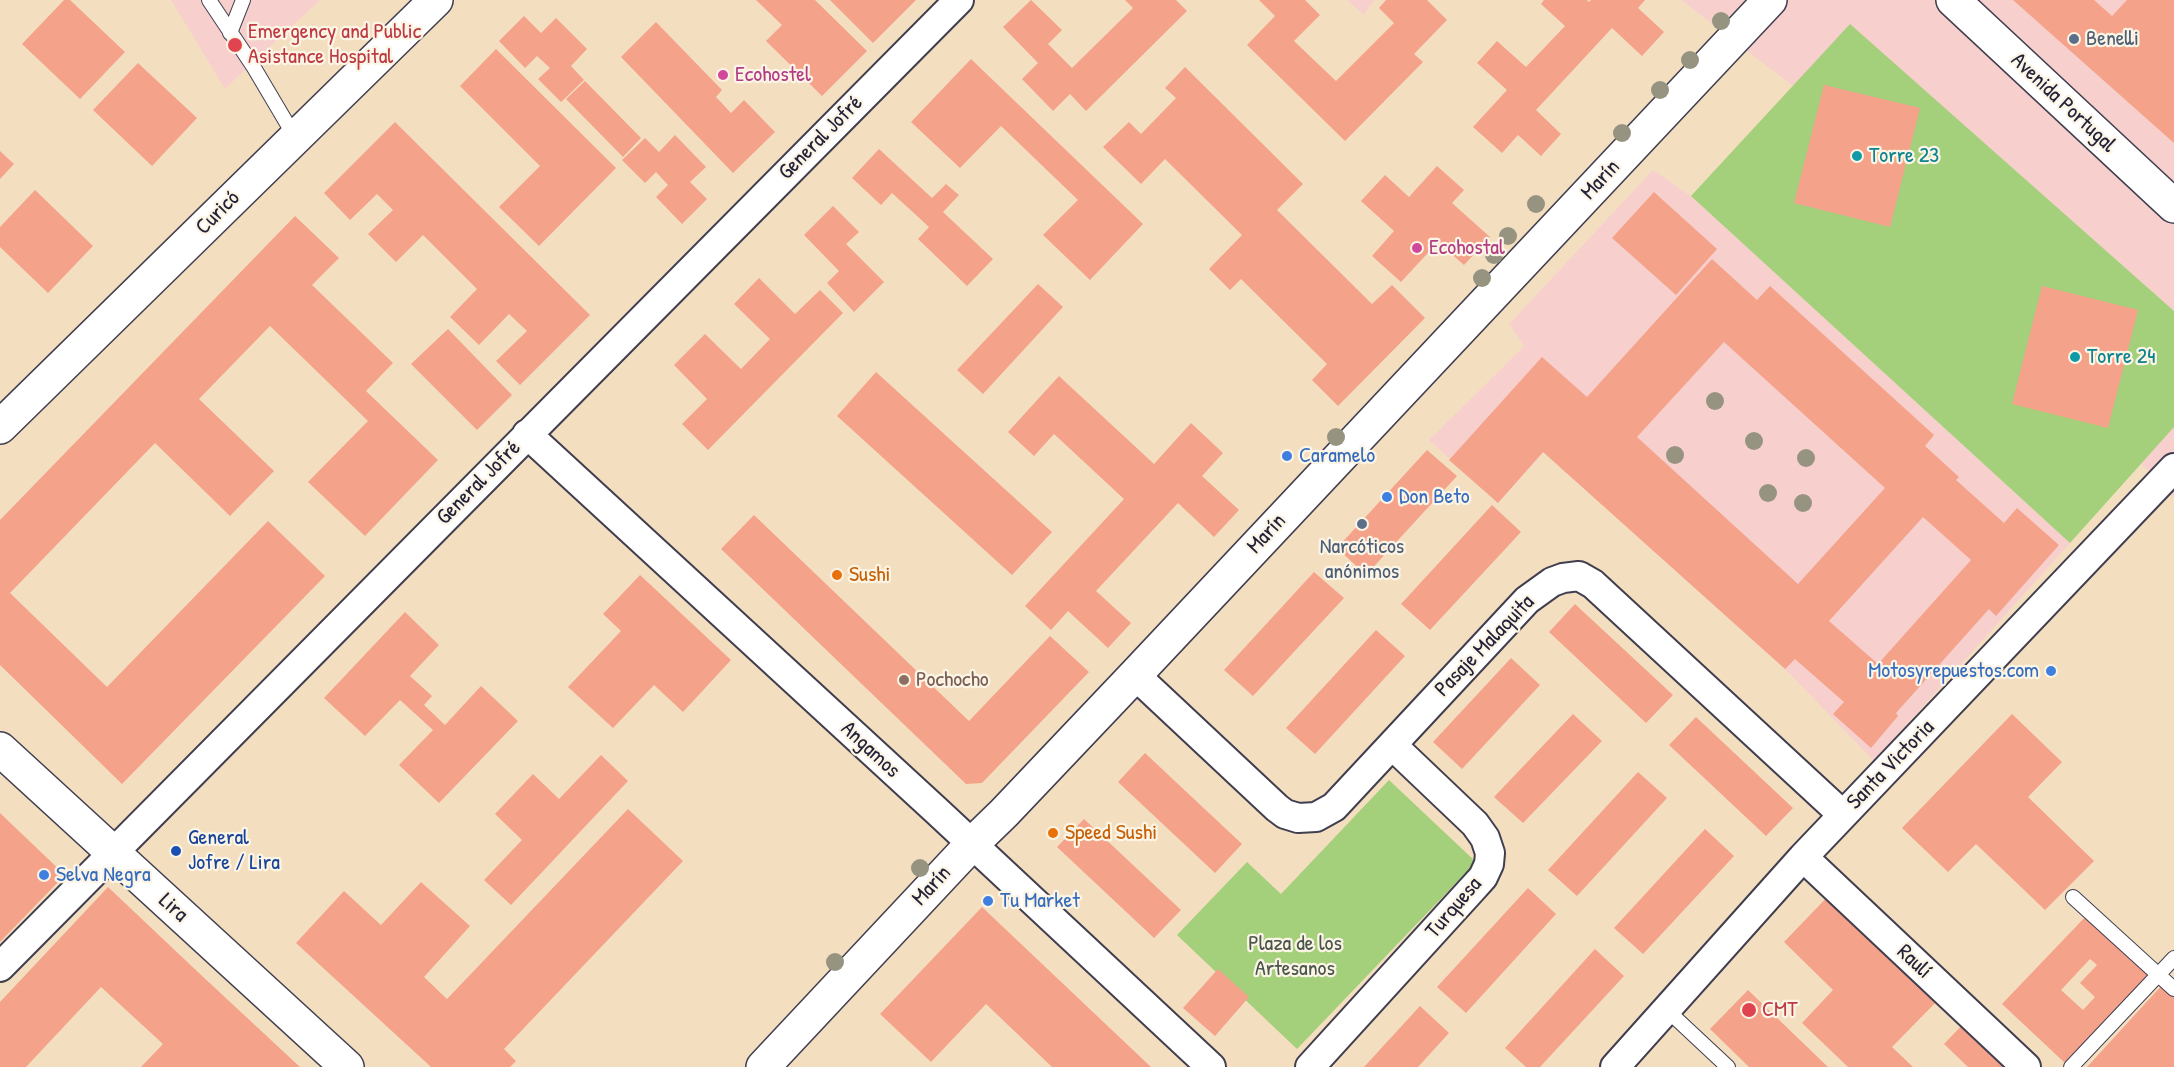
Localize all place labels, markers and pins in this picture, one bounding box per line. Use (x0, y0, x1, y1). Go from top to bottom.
place label: Emergency and Public Asistance Hospital (248, 19, 421, 70)
place label: Benelli (2086, 26, 2139, 52)
marker: Benelli (2067, 32, 2081, 46)
marker: Emergency and Public Asistance Hospital (226, 36, 244, 54)
place label: Ecohostel (735, 62, 811, 88)
marker: Ecohostel (716, 68, 730, 82)
place label: Torre 23 (1869, 143, 1939, 169)
marker: Torre 23 (1850, 149, 1864, 163)
place label: Ecohostal (1429, 235, 1505, 261)
marker: Ecohostal (1410, 241, 1424, 255)
place label: Torre 24 (2087, 344, 2155, 370)
marker: Torre 24 (2068, 350, 2082, 364)
place label: Caramelo (1299, 443, 1375, 469)
marker: Caramelo (1280, 449, 1294, 463)
place label: Don Beto (1399, 484, 1470, 510)
marker: Don Beto (1380, 490, 1394, 504)
marker: Narcóticos anónimos (1355, 517, 1369, 531)
place label: Narcóticos anónimos (1320, 534, 1404, 586)
place label: Sushi (849, 562, 891, 588)
marker: Sushi (830, 568, 844, 582)
place label: Motosyrepuestos.com (1868, 658, 2039, 684)
marker: Motosyrepuestos.com (2044, 664, 2058, 678)
place label: Pochocho (916, 667, 989, 693)
marker: Pochocho (897, 673, 911, 687)
place label: Speed Sushi (1065, 820, 1157, 846)
place label: General Jofre / Lira (188, 825, 280, 876)
marker: Speed Sushi (1046, 826, 1060, 840)
marker: General Jofre / Lira (169, 844, 183, 858)
place label: Selva Negra (56, 862, 151, 888)
marker: Selva Negra (37, 868, 51, 882)
place label: Tu Market (1000, 888, 1080, 914)
marker: Tu Market (981, 894, 995, 908)
place label: CMT (1762, 997, 1797, 1023)
marker: CMT (1740, 1001, 1758, 1019)

